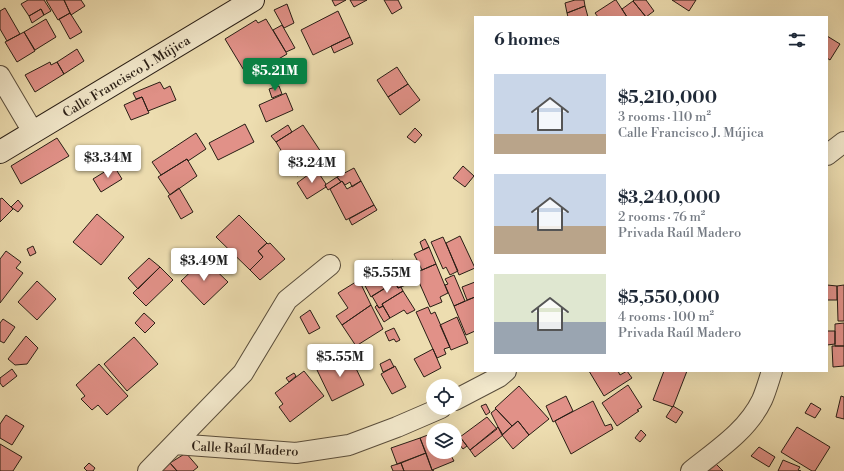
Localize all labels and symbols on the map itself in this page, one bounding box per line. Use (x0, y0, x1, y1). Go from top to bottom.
street label: Calle Francisco J. Mújica (60, 32, 193, 121)
pin: $5.21M (242, 58, 308, 92)
pin: $3.34M (75, 145, 141, 179)
pin: $3.24M (279, 150, 345, 184)
pin: $3.49M (171, 248, 237, 282)
pin: $5.55M (354, 260, 420, 294)
pin: $5.55M (307, 344, 373, 378)
street label: Calle Raúl Madero (191, 438, 299, 460)

